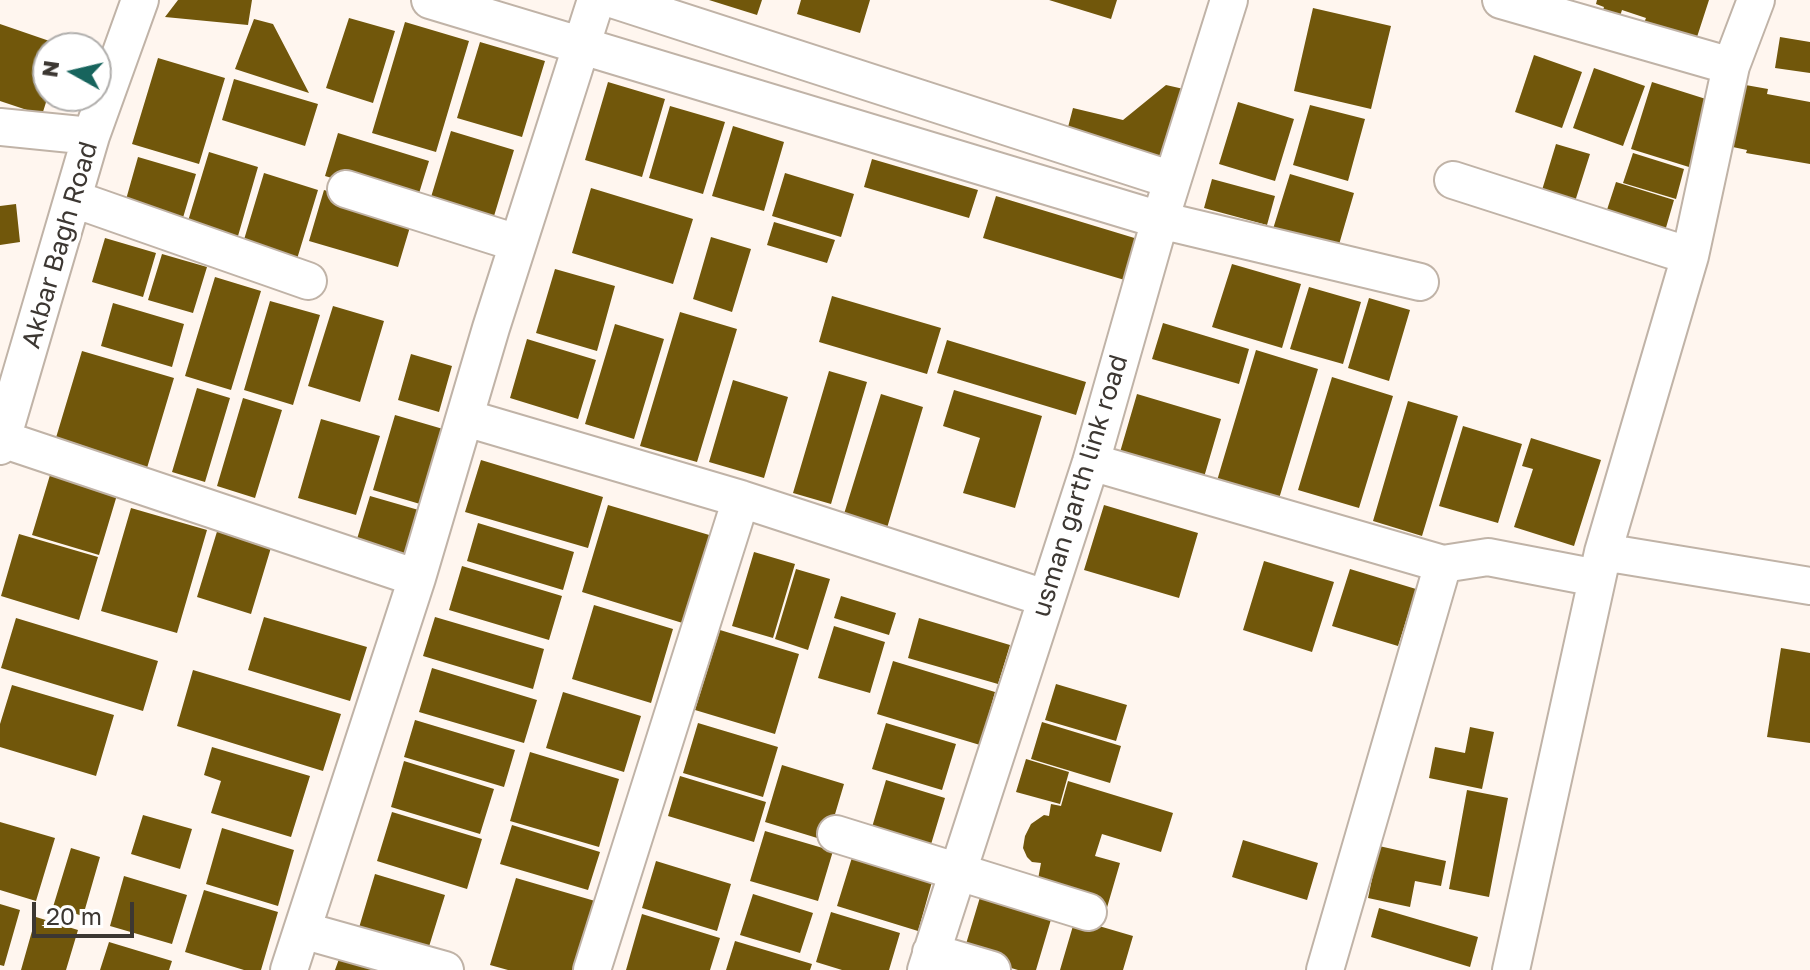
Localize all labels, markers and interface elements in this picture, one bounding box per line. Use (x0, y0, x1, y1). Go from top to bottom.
north arrow (32, 32, 112, 112)
text: N (35, 59, 64, 79)
street label: Akbar Bagh Road (16, 138, 104, 352)
street label: usman garth link road (1025, 351, 1135, 621)
scale bar (36, 886, 138, 936)
text: 20 m (46, 901, 102, 930)

